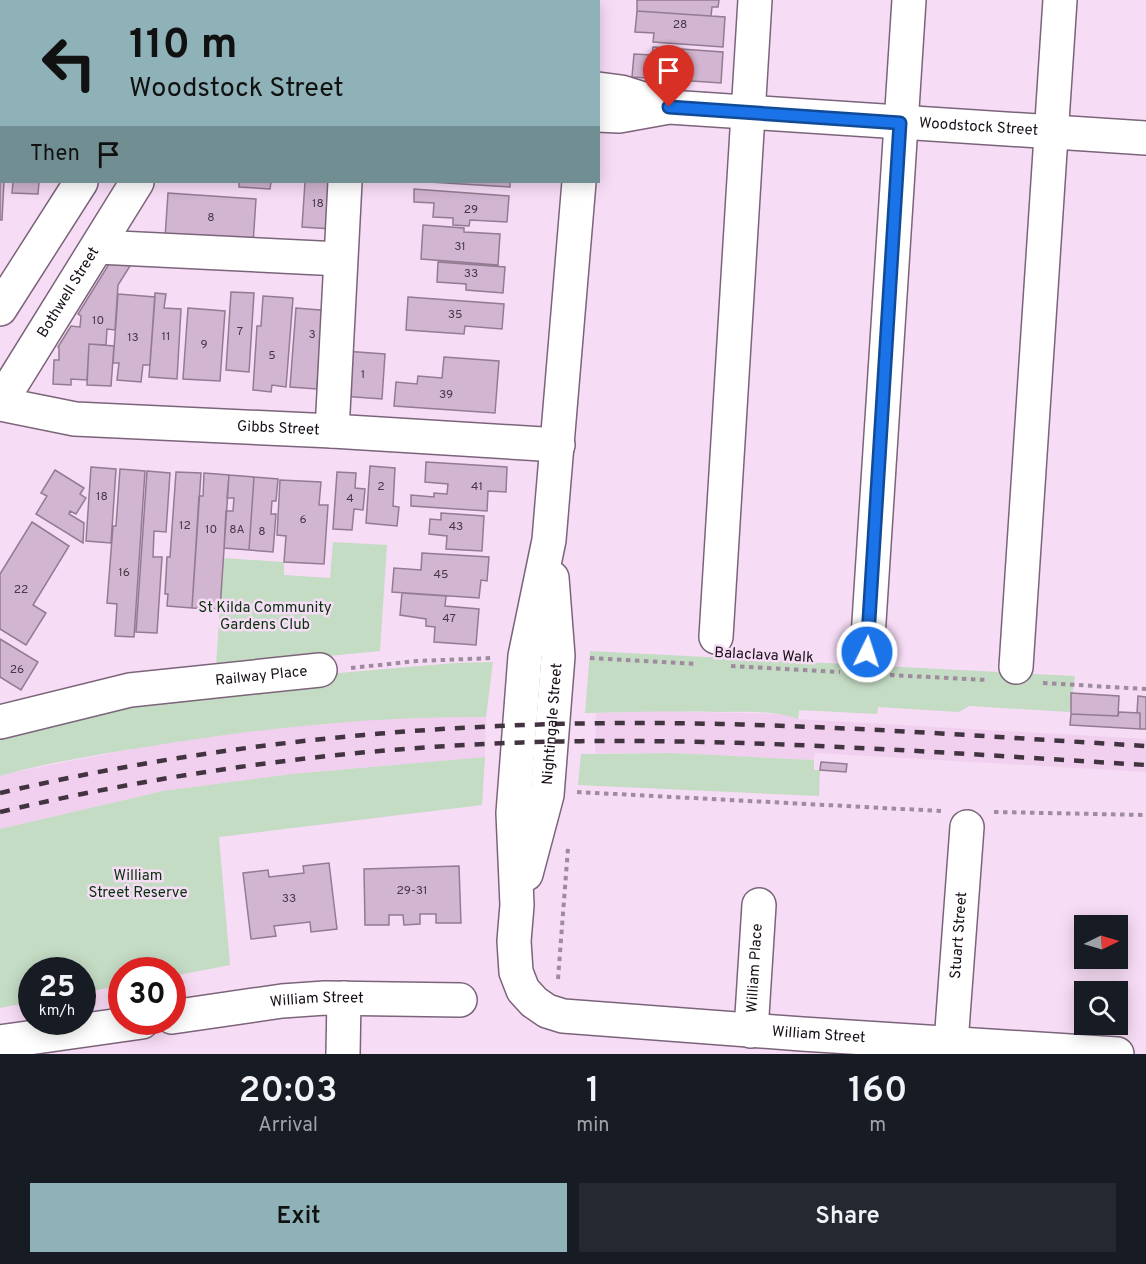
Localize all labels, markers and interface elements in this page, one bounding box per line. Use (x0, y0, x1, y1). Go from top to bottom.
house number: 28 (673, 17, 687, 33)
text: 110 m (129, 20, 238, 73)
icon: left (30, 24, 108, 102)
pin (643, 45, 694, 107)
icon: arrive (652, 54, 685, 87)
text: Woodstock Street (129, 72, 344, 106)
street label: Woodstock Street (918, 114, 1039, 140)
icon: arrive (92, 138, 125, 171)
text: Then (30, 141, 80, 168)
house number: 18 (312, 196, 324, 212)
house number: 29 (464, 202, 478, 218)
house number: 8 (207, 210, 215, 226)
house number: 31 (454, 239, 466, 255)
street label: Bothwell Street (33, 244, 104, 341)
house number: 33 (464, 266, 478, 282)
house number: 35 (448, 307, 462, 323)
house number: 10 (92, 313, 104, 329)
house number: 7 (237, 324, 243, 340)
house number: 3 (308, 327, 316, 343)
house number: 11 (162, 329, 170, 345)
house number: 13 (127, 330, 139, 346)
house number: 9 (200, 337, 208, 353)
house number: 5 (268, 348, 276, 364)
house number: 1 (361, 367, 365, 383)
house number: 39 (439, 387, 453, 403)
street label: Gibbs Street (237, 417, 320, 440)
house number: 2 (377, 479, 385, 495)
house number: 41 (471, 479, 483, 495)
house number: 18 (96, 489, 108, 505)
house number: 4 (346, 491, 354, 507)
house number: 6 (299, 512, 307, 528)
house number: 12 (179, 518, 191, 534)
house number: 43 (449, 519, 463, 535)
house number: 10 (205, 522, 217, 538)
house number: 8A (229, 522, 245, 538)
house number: 8 (258, 524, 266, 540)
house number: 16 (118, 565, 130, 581)
house number: 45 (434, 567, 448, 583)
house number: 22 (14, 582, 28, 598)
park label: St Kilda Community Gardens Club (198, 599, 332, 635)
house number: 47 (442, 611, 456, 627)
position arrow (835, 620, 899, 684)
street label: Balaclava Walk (714, 644, 814, 668)
house number: 26 (10, 662, 24, 678)
street label: Railway Place (214, 662, 308, 690)
street label: Nightingale Street (538, 662, 567, 786)
park label: William Street Reserve (88, 867, 188, 903)
house number: 29-31 (397, 883, 427, 899)
house number: 33 (282, 891, 296, 907)
street label: Stuart Street (946, 891, 972, 980)
north arrow (1074, 915, 1128, 969)
map controls (1074, 915, 1128, 1035)
street label: William Place (743, 923, 767, 1013)
speed limit sign: 30 (108, 957, 186, 1035)
text: 25 (39, 970, 75, 1007)
button: search (1074, 981, 1128, 1035)
street label: William Street (269, 988, 364, 1012)
text: km/h (39, 1002, 75, 1021)
street label: William Street (771, 1022, 866, 1048)
text: 20:03 (239, 1069, 338, 1115)
text: 1 (586, 1069, 600, 1115)
text: 160 (848, 1069, 907, 1115)
text: Arrival (258, 1113, 318, 1139)
text: min (576, 1113, 609, 1139)
text: m (869, 1113, 886, 1139)
button: Exit (30, 1183, 567, 1252)
button: Share (579, 1183, 1116, 1252)

